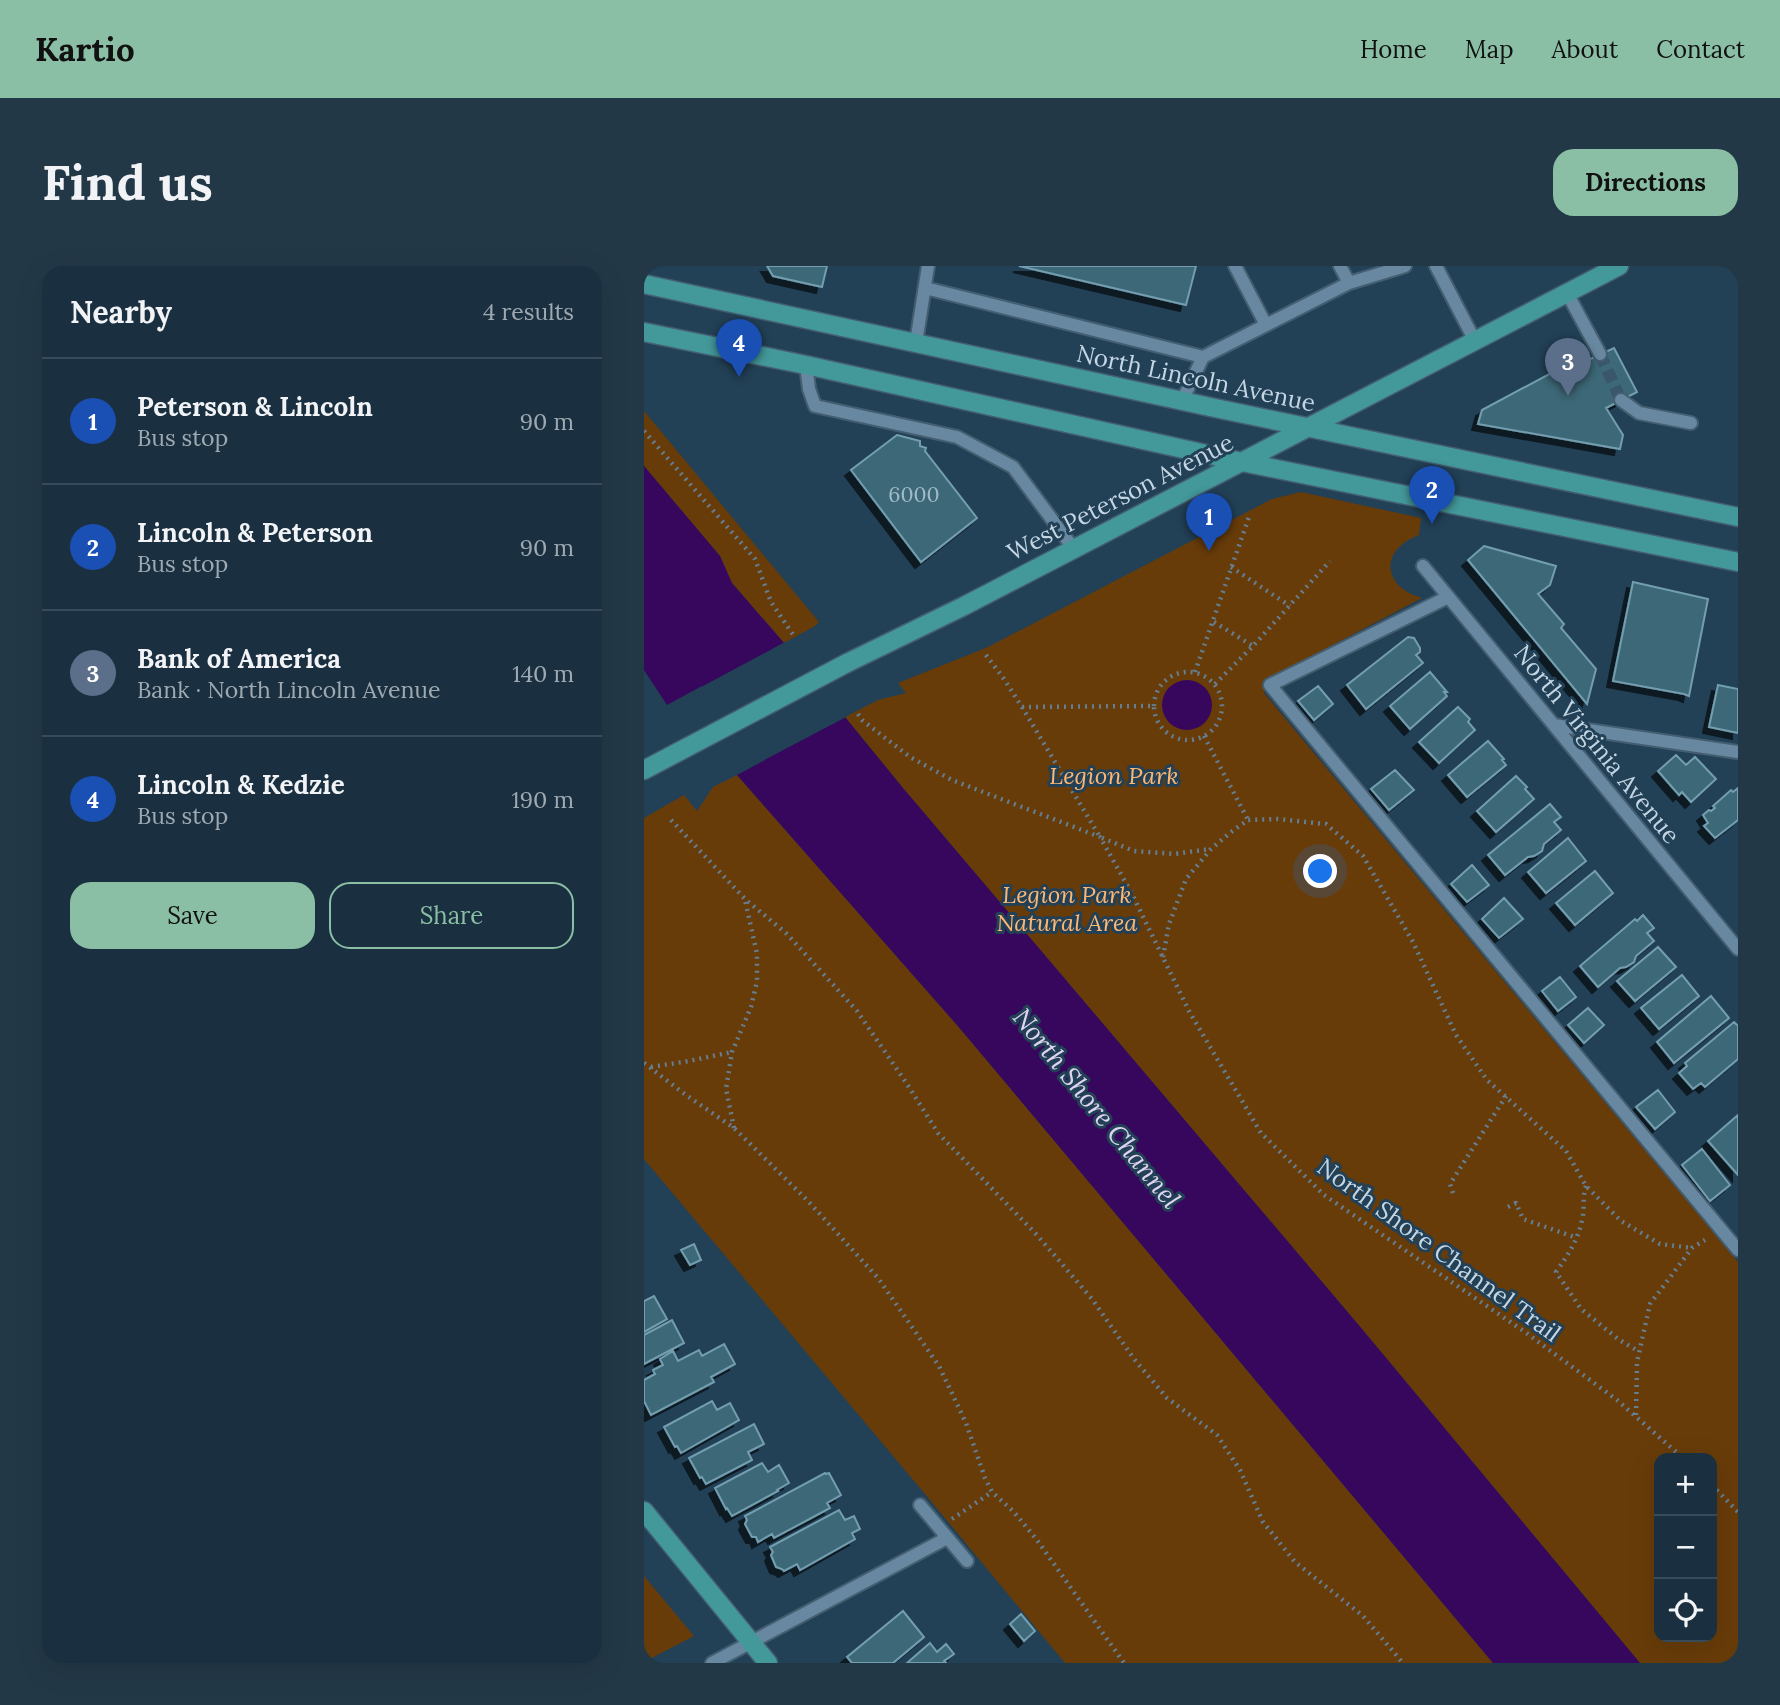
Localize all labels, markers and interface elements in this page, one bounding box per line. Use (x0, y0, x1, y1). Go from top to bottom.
text: Kartio (35, 28, 135, 70)
text: Home (1360, 34, 1427, 65)
text: Map (1465, 34, 1514, 65)
text: About (1552, 34, 1618, 65)
text: Contact (1656, 34, 1745, 65)
button: Directions (1553, 149, 1738, 216)
text: Find us (42, 151, 213, 213)
text: Nearby (70, 293, 172, 331)
text: 4 results (483, 297, 574, 326)
pin: 4 (716, 319, 762, 377)
street label: North Lincoln Avenue (1074, 338, 1318, 418)
pin: 3 (1545, 338, 1591, 396)
text: Peterson & Lincoln (137, 390, 373, 423)
text: 1 (88, 407, 98, 436)
text: 90 m (520, 407, 574, 436)
text: Bus stop (137, 423, 228, 452)
street label: West Peterson Avenue (1002, 426, 1238, 568)
pin: 2 (1409, 466, 1455, 524)
house number: 6000 (888, 481, 940, 508)
pin: 1 (1186, 493, 1232, 551)
text: Lincoln & Peterson (137, 516, 373, 549)
text: 2 (87, 533, 99, 562)
text: 90 m (520, 533, 574, 562)
text: Bus stop (137, 549, 228, 578)
street label: North Virginia Avenue (1507, 638, 1687, 850)
text: Bank of America (137, 642, 341, 675)
text: 3 (87, 659, 99, 688)
text: 140 m (512, 659, 574, 688)
text: Bank · North Lincoln Avenue (137, 675, 441, 704)
park label: Legion Park (1049, 760, 1179, 791)
text: Lincoln & Kedzie (137, 768, 345, 801)
text: 4 (87, 785, 99, 814)
text: 190 m (511, 785, 574, 814)
text: Bus stop (137, 801, 228, 830)
your location (1303, 854, 1337, 888)
park label: Legion Park Natural Area (996, 879, 1138, 938)
button: Save (70, 882, 315, 949)
button: Share (329, 882, 574, 949)
water label: North Shore Channel (1006, 1001, 1188, 1215)
street label: North Shore Channel Trail (1311, 1151, 1567, 1349)
map controls (1654, 1453, 1717, 1642)
button: + (1654, 1453, 1717, 1516)
button: − (1654, 1516, 1717, 1579)
button: locate (1654, 1579, 1717, 1642)

